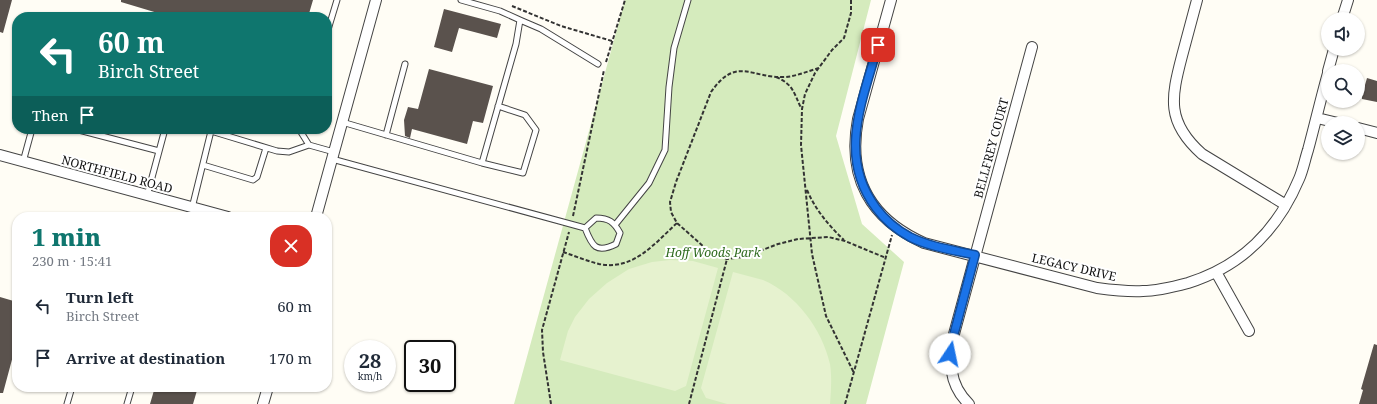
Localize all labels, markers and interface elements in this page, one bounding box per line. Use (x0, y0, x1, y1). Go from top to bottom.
map controls (1321, 12, 1365, 160)
button: sound (1321, 12, 1365, 56)
text: 60 m (98, 23, 165, 61)
icon: left (32, 28, 84, 80)
pin (861, 28, 895, 62)
icon: arrive (867, 34, 889, 56)
text: Birch Street (98, 59, 199, 83)
button: search (1321, 64, 1365, 108)
street label: BELLFREY COURT (969, 95, 1013, 200)
icon: arrive (76, 104, 98, 126)
text: Then (32, 105, 68, 125)
button: layers (1321, 116, 1365, 160)
street label: NORTHFIELD ROAD (60, 151, 175, 197)
text: 1 min (32, 220, 101, 253)
button: close (270, 225, 312, 267)
park label: Hoff Woods Park (665, 244, 762, 261)
street label: LEGACY DRIVE (1030, 249, 1118, 285)
text: 230 m · 15:41 (32, 252, 112, 270)
text: Turn left (66, 287, 134, 307)
icon: left (32, 295, 54, 317)
text: 60 m (277, 296, 312, 316)
text: Birch Street (66, 307, 139, 325)
position arrow (929, 333, 971, 375)
speed limit sign: 30 (404, 340, 456, 392)
icon: arrive (32, 347, 54, 369)
text: 28 (359, 347, 381, 374)
text: Arrive at destination (66, 348, 225, 368)
text: 170 m (269, 348, 312, 368)
text: km/h (358, 369, 382, 383)

